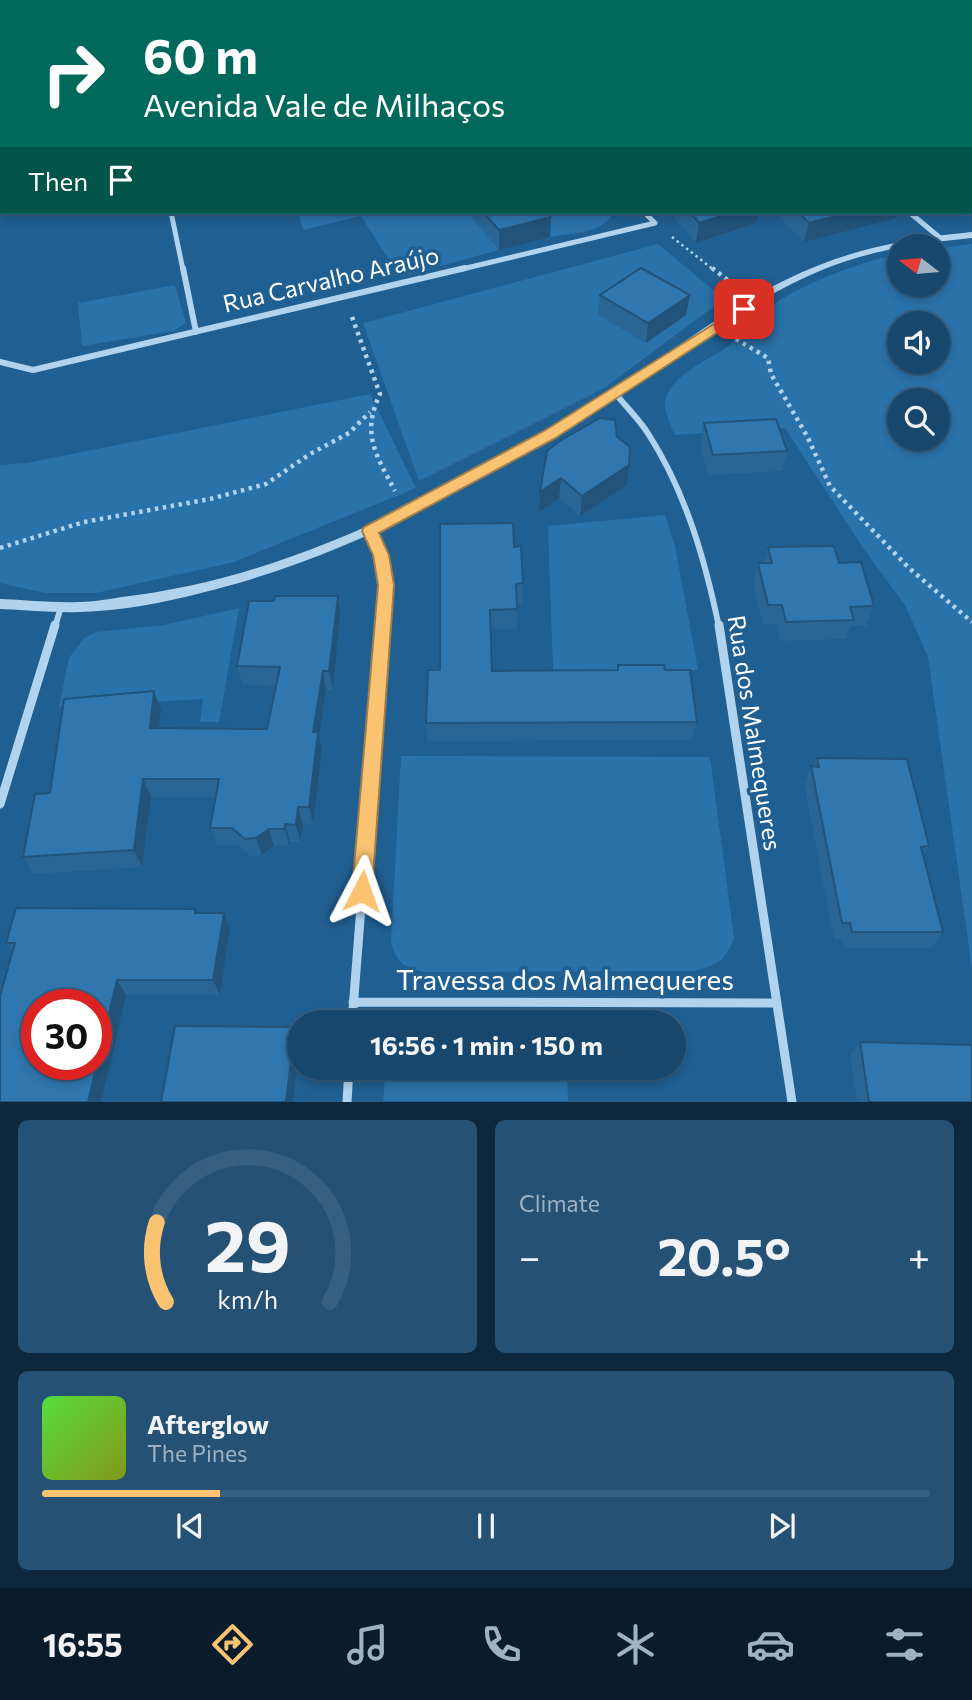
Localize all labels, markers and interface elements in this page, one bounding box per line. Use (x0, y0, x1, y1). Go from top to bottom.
text: 60 m (143, 24, 258, 84)
icon: right (28, 28, 119, 119)
text: Avenida Vale de Milhaços (143, 84, 505, 124)
icon: arrive (102, 161, 140, 199)
text: Then (28, 165, 88, 196)
north arrow (887, 234, 950, 298)
map controls (887, 234, 950, 451)
street label: Rua Carvalho Araújo (220, 240, 442, 318)
pin (714, 279, 774, 339)
icon: arrive (725, 290, 763, 328)
button: sound (887, 311, 950, 374)
button: search (887, 388, 950, 451)
street label: Rua dos Malmequeres (723, 613, 788, 852)
position arrow (325, 854, 399, 928)
street label: Travessa dos Malmequeres (396, 962, 734, 996)
speed limit sign: 30 (21, 989, 112, 1080)
text: 16:56 · 1 min · 150 m (370, 1029, 603, 1060)
text: Climate (519, 1189, 600, 1217)
text: 29 (205, 1199, 290, 1288)
text: 20.5° (657, 1223, 791, 1287)
text: − (519, 1232, 541, 1279)
text: + (908, 1232, 930, 1279)
text: km/h (217, 1284, 278, 1314)
text: Afterglow (147, 1408, 269, 1439)
text: The Pines (147, 1439, 248, 1467)
icon: previous (171, 1507, 209, 1545)
icon: pause (467, 1507, 505, 1545)
icon: next (763, 1507, 801, 1545)
icon: directions (208, 1620, 257, 1669)
icon: music (343, 1620, 392, 1669)
icon: phone (477, 1620, 526, 1669)
icon: climate (611, 1620, 660, 1669)
icon: car (746, 1620, 795, 1669)
icon: filters (880, 1620, 929, 1669)
text: 16:55 (43, 1624, 123, 1664)

